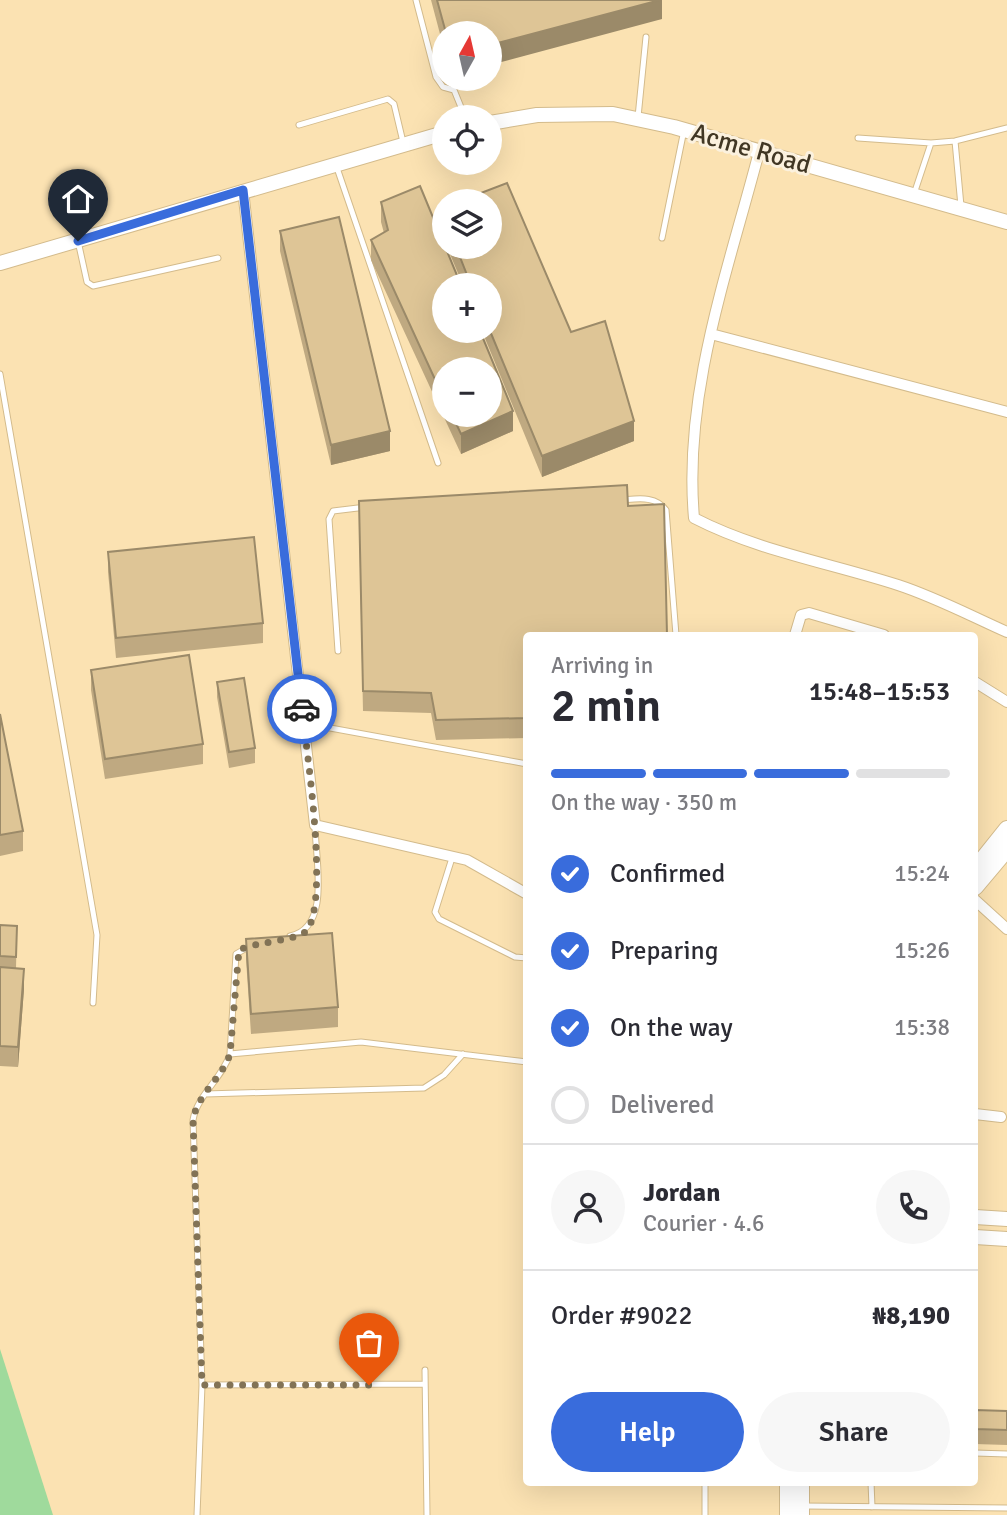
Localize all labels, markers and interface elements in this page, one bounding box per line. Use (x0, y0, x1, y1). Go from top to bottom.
north arrow (432, 21, 502, 91)
map controls (432, 21, 502, 427)
button: locate (432, 105, 502, 175)
street label: Acme Road (687, 117, 815, 181)
pin (48, 169, 108, 241)
icon: home (59, 180, 97, 218)
button: layers (432, 189, 502, 259)
button: + (432, 273, 502, 343)
button: − (432, 357, 502, 427)
text: Arriving in (551, 651, 653, 680)
courier (267, 674, 337, 744)
text: 15:48–15:53 (809, 676, 950, 708)
text: 2 min (551, 678, 661, 734)
icon: car (283, 690, 321, 728)
text: On the way · 350 m (551, 788, 737, 817)
icon: check (551, 855, 589, 893)
text: Confirmed (610, 858, 725, 890)
text: 15:24 (894, 859, 950, 888)
icon: check (551, 932, 589, 970)
text: Preparing (610, 935, 718, 967)
text: 15:26 (894, 936, 950, 965)
icon: check (551, 1009, 589, 1047)
text: On the way (610, 1012, 733, 1044)
text: 15:38 (894, 1013, 950, 1042)
text: Delivered (610, 1089, 715, 1121)
button: person (551, 1170, 625, 1244)
button: phone (876, 1170, 950, 1244)
text: Jordan (643, 1177, 720, 1209)
text: Courier · 4.6 (643, 1209, 764, 1238)
text: Order #9022 (551, 1300, 692, 1332)
text: ₦8,190 (872, 1300, 950, 1332)
pin (339, 1313, 399, 1385)
icon: bag (350, 1324, 388, 1362)
button: Help (551, 1392, 744, 1472)
button: Share (758, 1392, 950, 1472)

